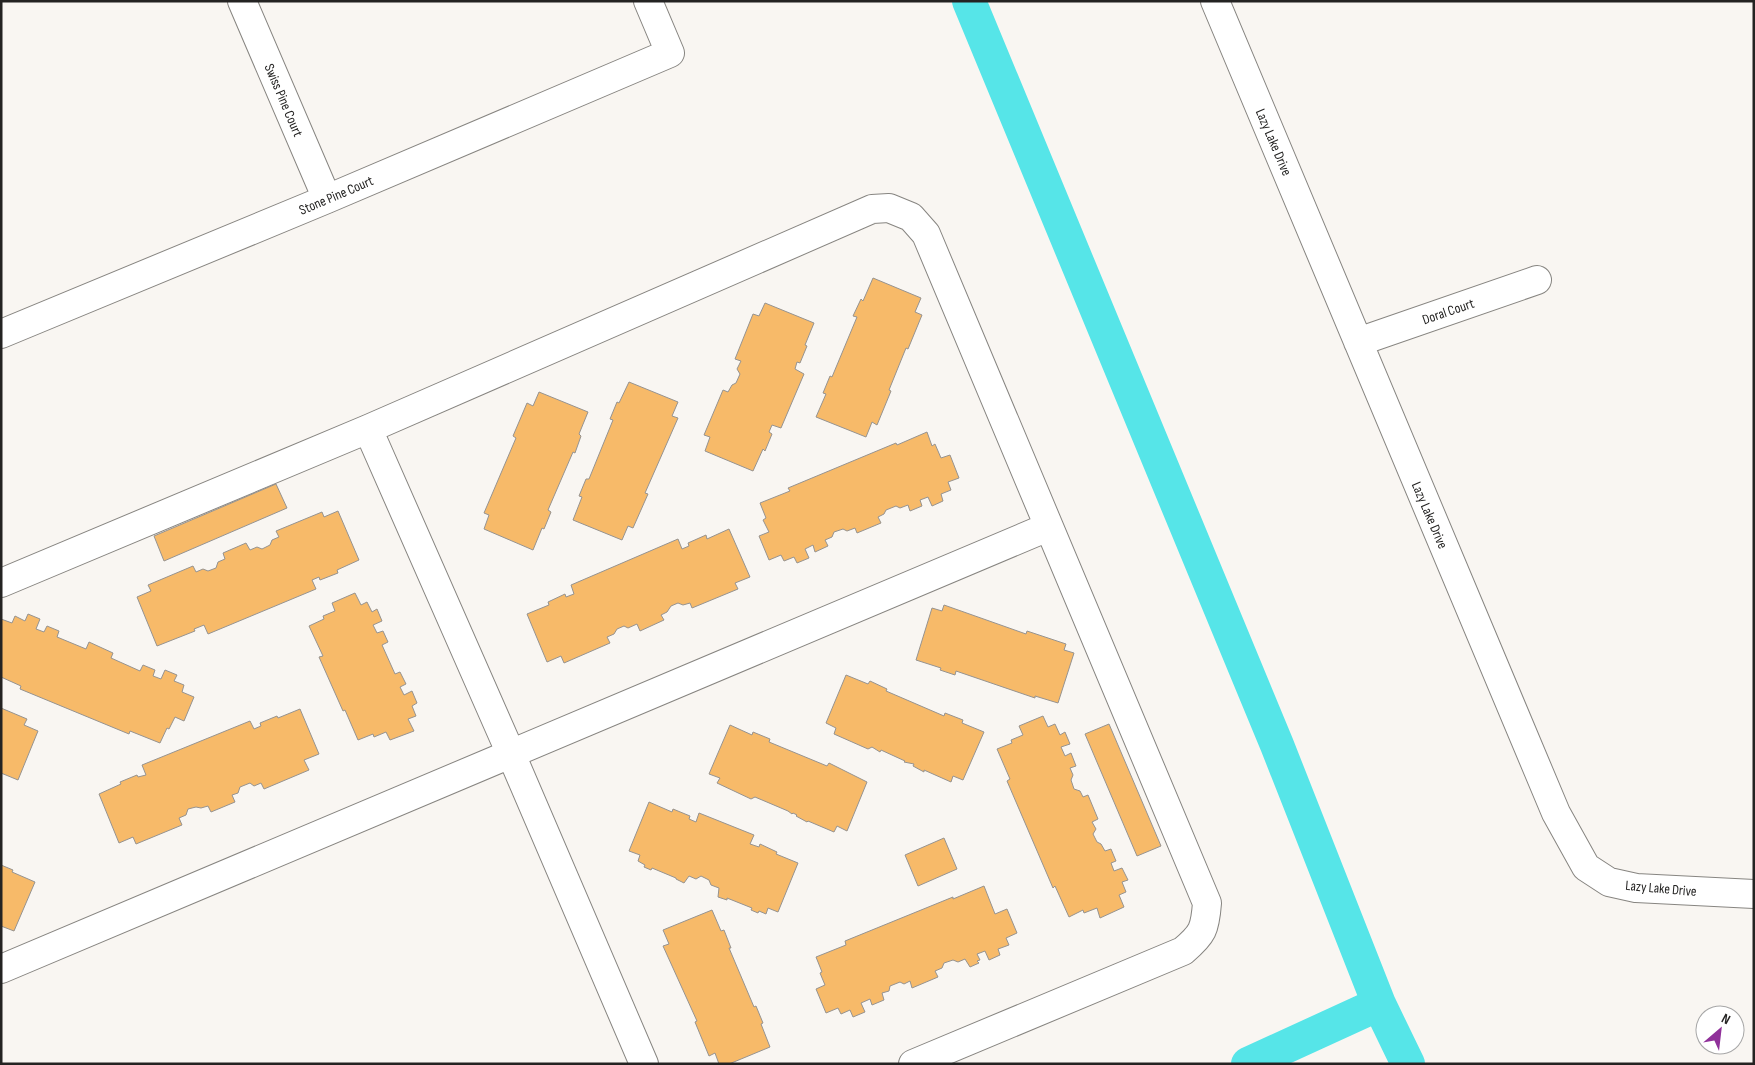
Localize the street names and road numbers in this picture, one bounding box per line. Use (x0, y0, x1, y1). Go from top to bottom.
street label: Swiss Pine Court (261, 61, 307, 139)
street label: Lazy Lake Drive (1252, 106, 1295, 178)
street label: Stone Pine Court (297, 172, 376, 219)
street label: Doral Court (1420, 295, 1476, 328)
street label: Lazy Lake Drive (1408, 479, 1451, 551)
street label: Lazy Lake Drive (1625, 877, 1697, 900)

